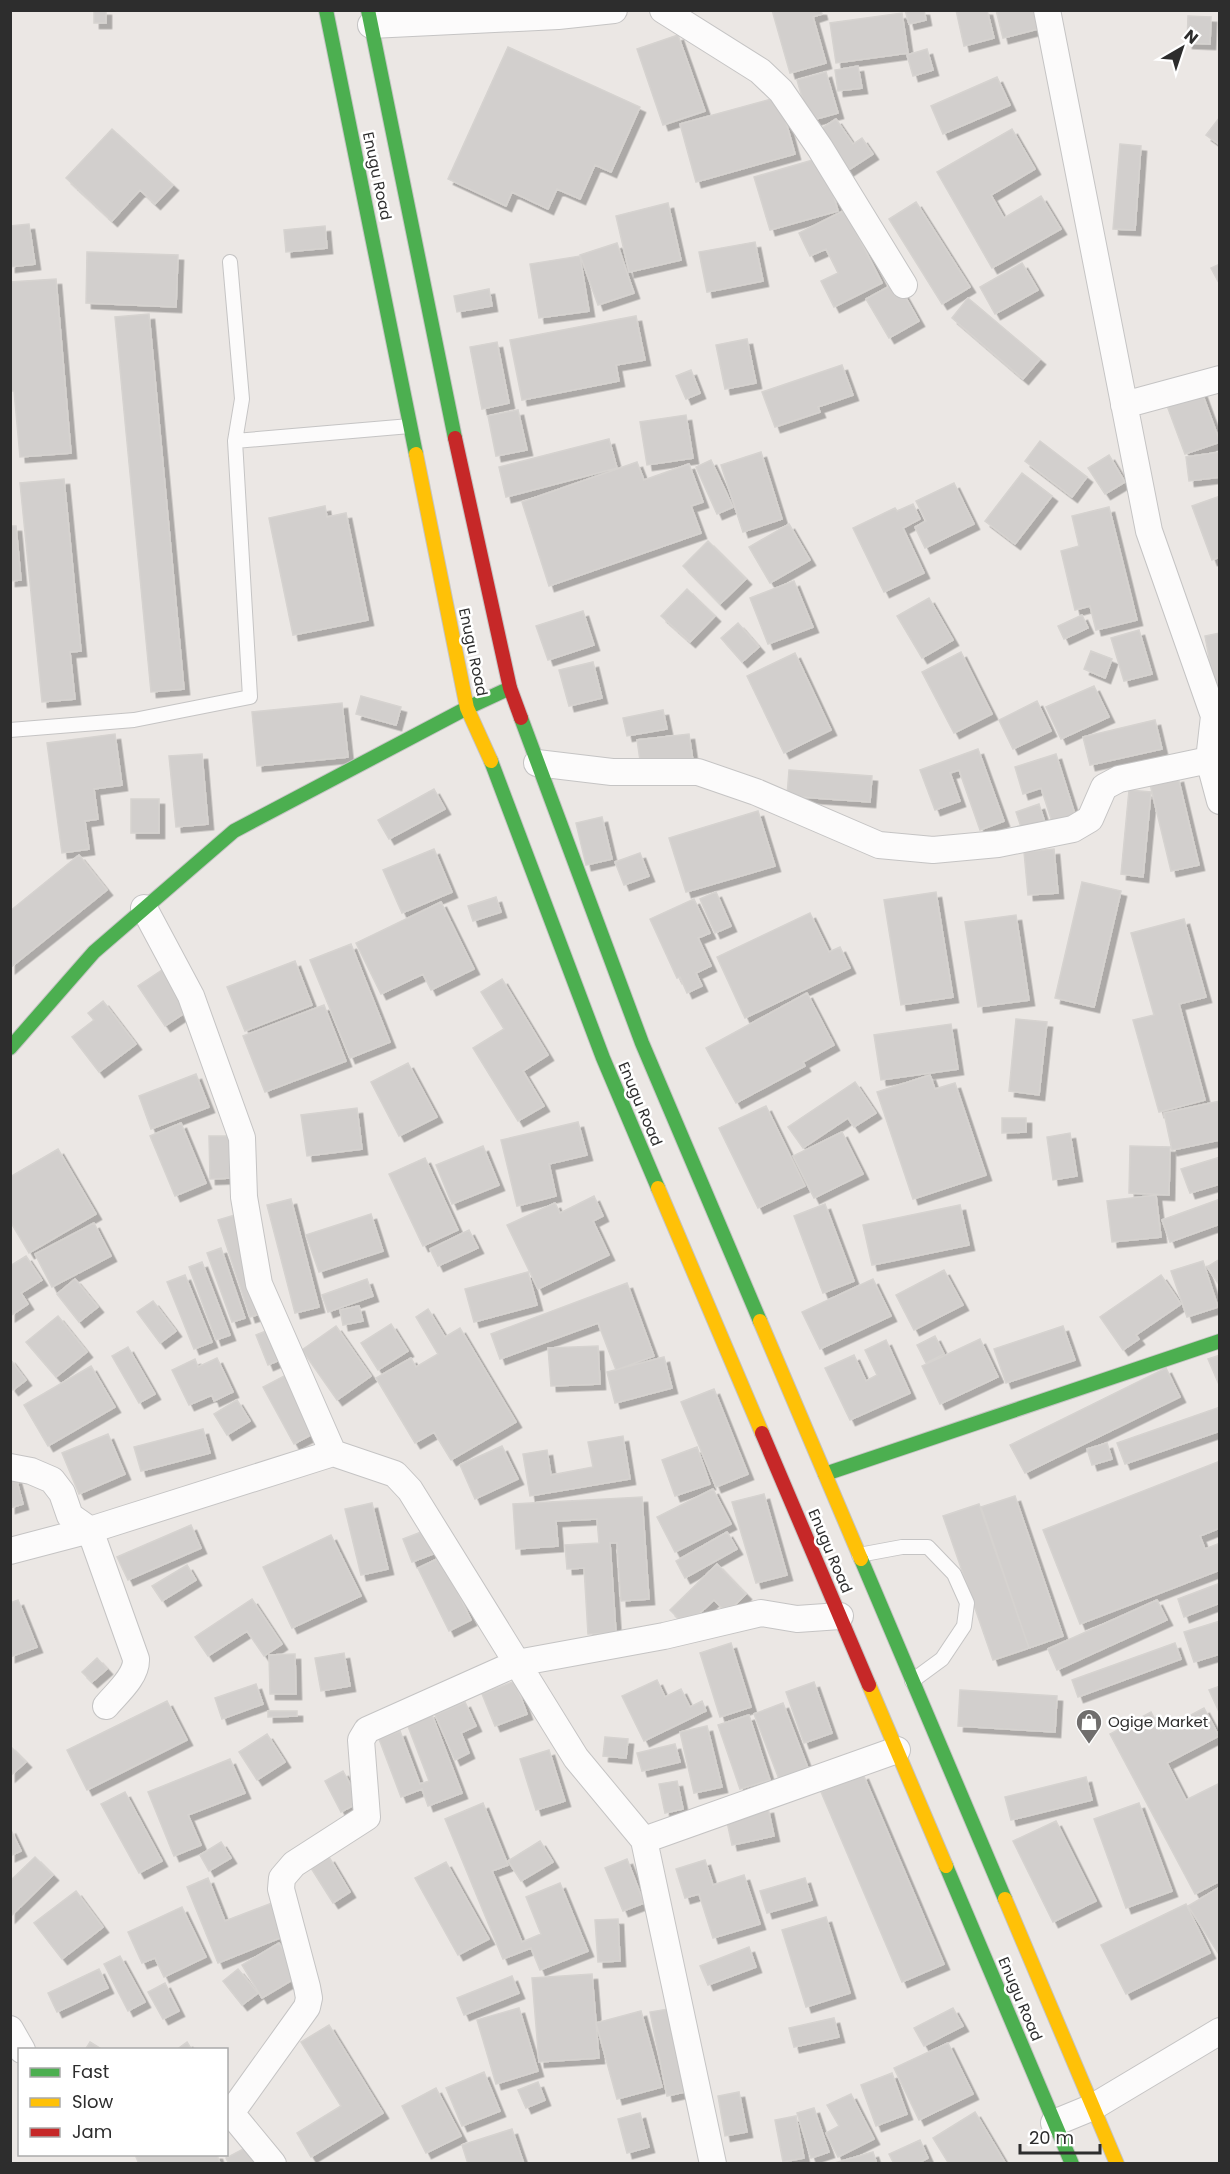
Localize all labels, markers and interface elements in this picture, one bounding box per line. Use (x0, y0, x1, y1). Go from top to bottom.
north arrow (1152, 18, 1212, 78)
text: N (1179, 24, 1203, 49)
street label: Enugu Road (358, 130, 397, 222)
street label: Enugu Road (454, 606, 493, 698)
street label: Enugu Road (613, 1058, 668, 1149)
street label: Enugu Road (803, 1505, 858, 1596)
shop icon: Ogige Market (1074, 1707, 1104, 1745)
place label: Ogige Market (1108, 1711, 1208, 1732)
street label: Enugu Road (993, 1953, 1048, 2044)
legend (18, 2048, 228, 2156)
text: Fast (72, 2059, 109, 2084)
text: Slow (72, 2089, 114, 2114)
scale bar (1020, 2117, 1100, 2155)
text: Jam (72, 2119, 112, 2144)
text: 20 m (1029, 2125, 1074, 2150)

